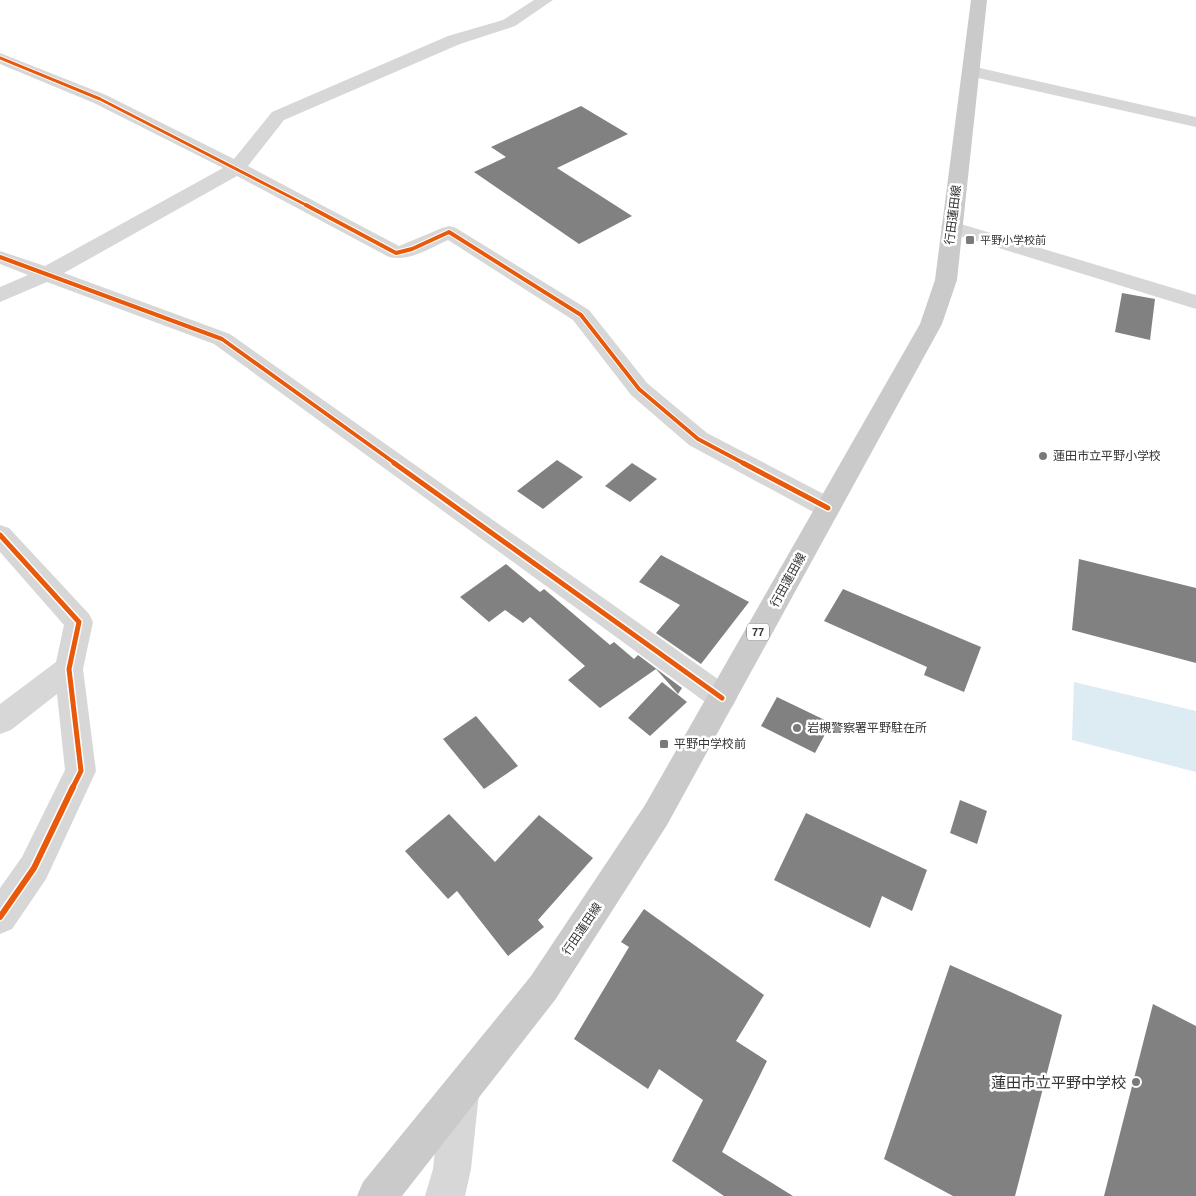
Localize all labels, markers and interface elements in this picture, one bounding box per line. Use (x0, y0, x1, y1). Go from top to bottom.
street label: 行田蓮田線 (942, 184, 964, 246)
marker: 平野小学校前 (964, 234, 976, 246)
place label: 平野小学校前 (980, 234, 1046, 246)
place label: 蓮田市立平野小学校 (1053, 449, 1161, 463)
marker: 蓮田市立平野小学校 (1037, 450, 1049, 462)
street label: 行田蓮田線 (767, 550, 809, 610)
road number: 77 (747, 624, 769, 640)
place label: 岩槻警察署平野駐在所 (807, 721, 927, 735)
marker: 岩槻警察署平野駐在所 (791, 722, 803, 734)
place label: 平野中学校前 (674, 737, 746, 751)
marker: 平野中学校前 (658, 738, 670, 750)
street label: 行田蓮田線 (559, 900, 605, 958)
place label: 蓮田市立平野中学校 (991, 1074, 1126, 1091)
marker: 蓮田市立平野中学校 (1130, 1076, 1142, 1088)

